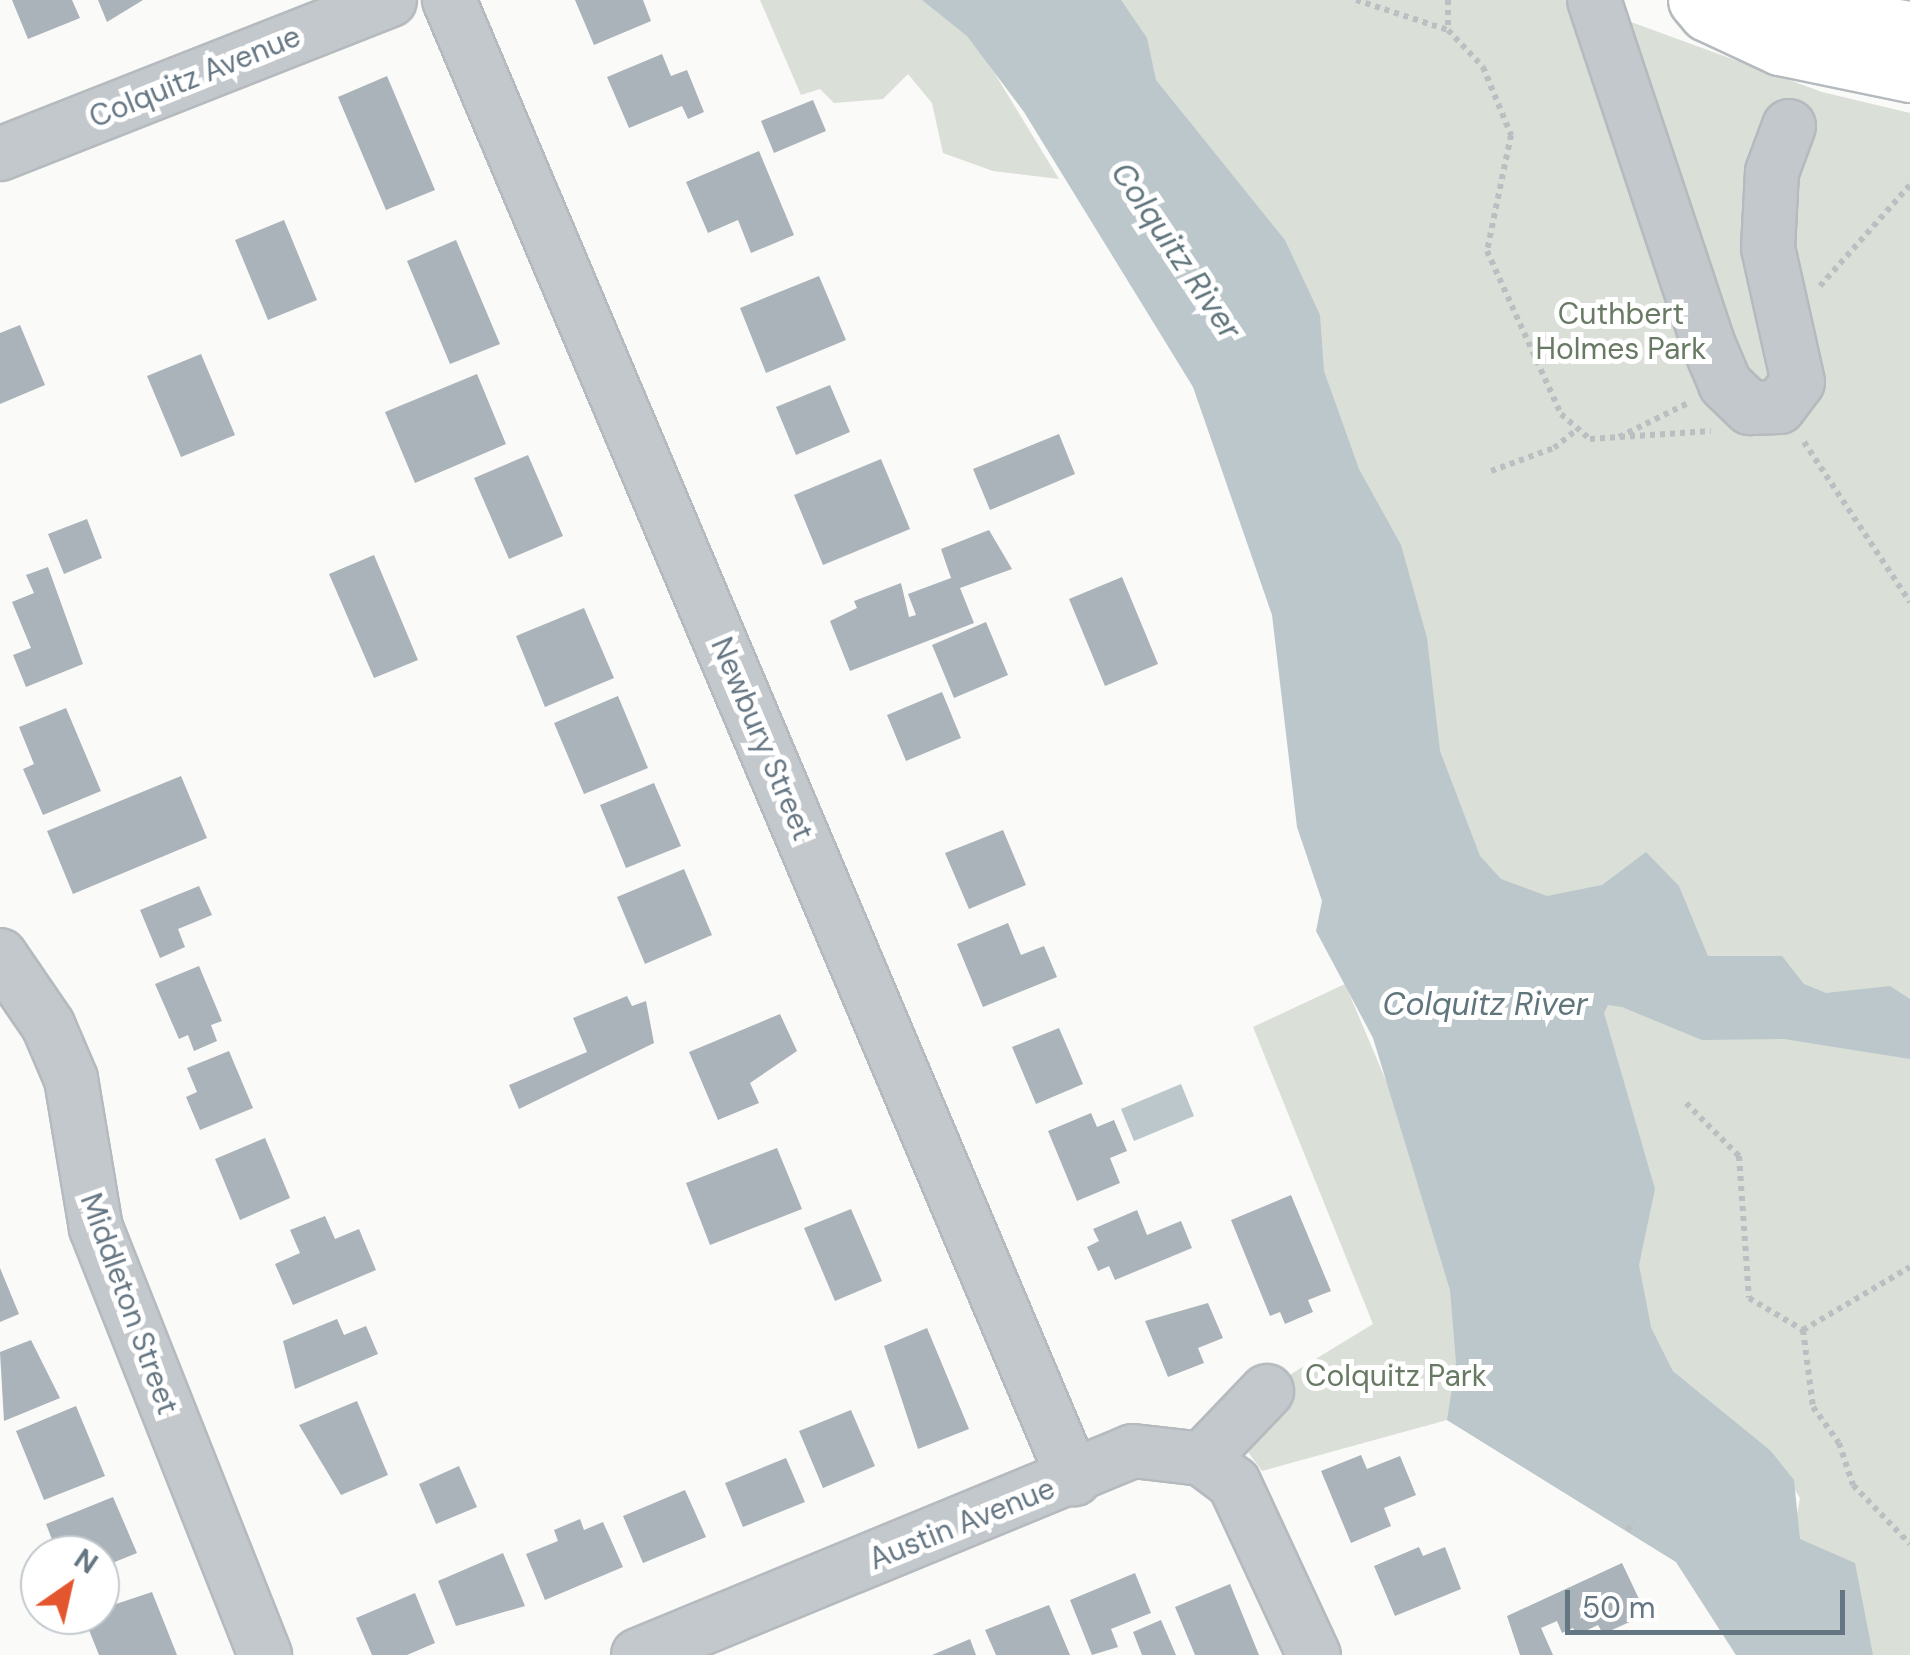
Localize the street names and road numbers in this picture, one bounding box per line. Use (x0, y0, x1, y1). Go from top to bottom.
street label: Colquitz Avenue (84, 18, 306, 136)
street label: Newbury Street (703, 632, 821, 846)
street label: Middleton Street (72, 1189, 186, 1419)
street label: Austin Avenue (864, 1470, 1060, 1578)

